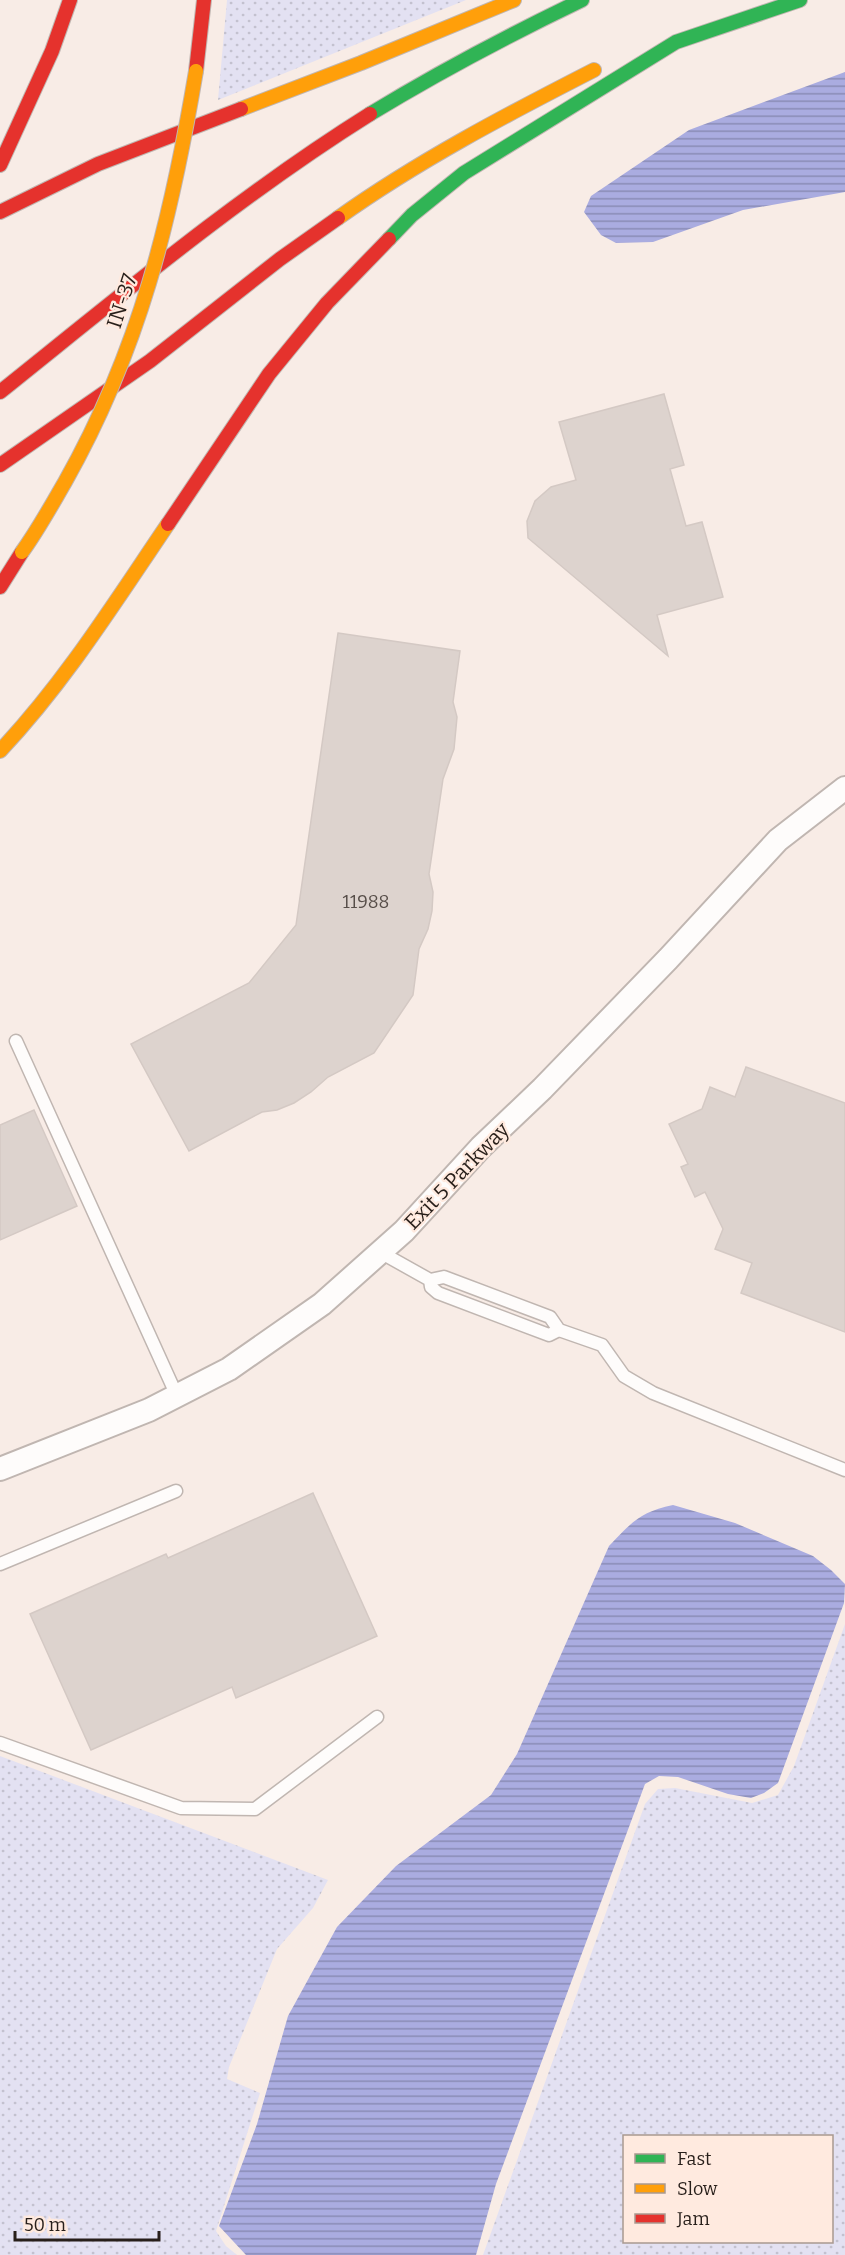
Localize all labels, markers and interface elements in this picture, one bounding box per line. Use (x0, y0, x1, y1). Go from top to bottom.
street label: IN-37 (101, 270, 143, 332)
house number: 11988 (343, 891, 389, 913)
street label: Exit 5 Parkway (399, 1116, 515, 1235)
legend (623, 2135, 833, 2243)
text: Fast (677, 2148, 712, 2170)
text: Slow (677, 2178, 718, 2200)
scale bar (15, 2204, 159, 2242)
text: Jam (676, 2208, 710, 2230)
text: 50 m (24, 2214, 66, 2236)

